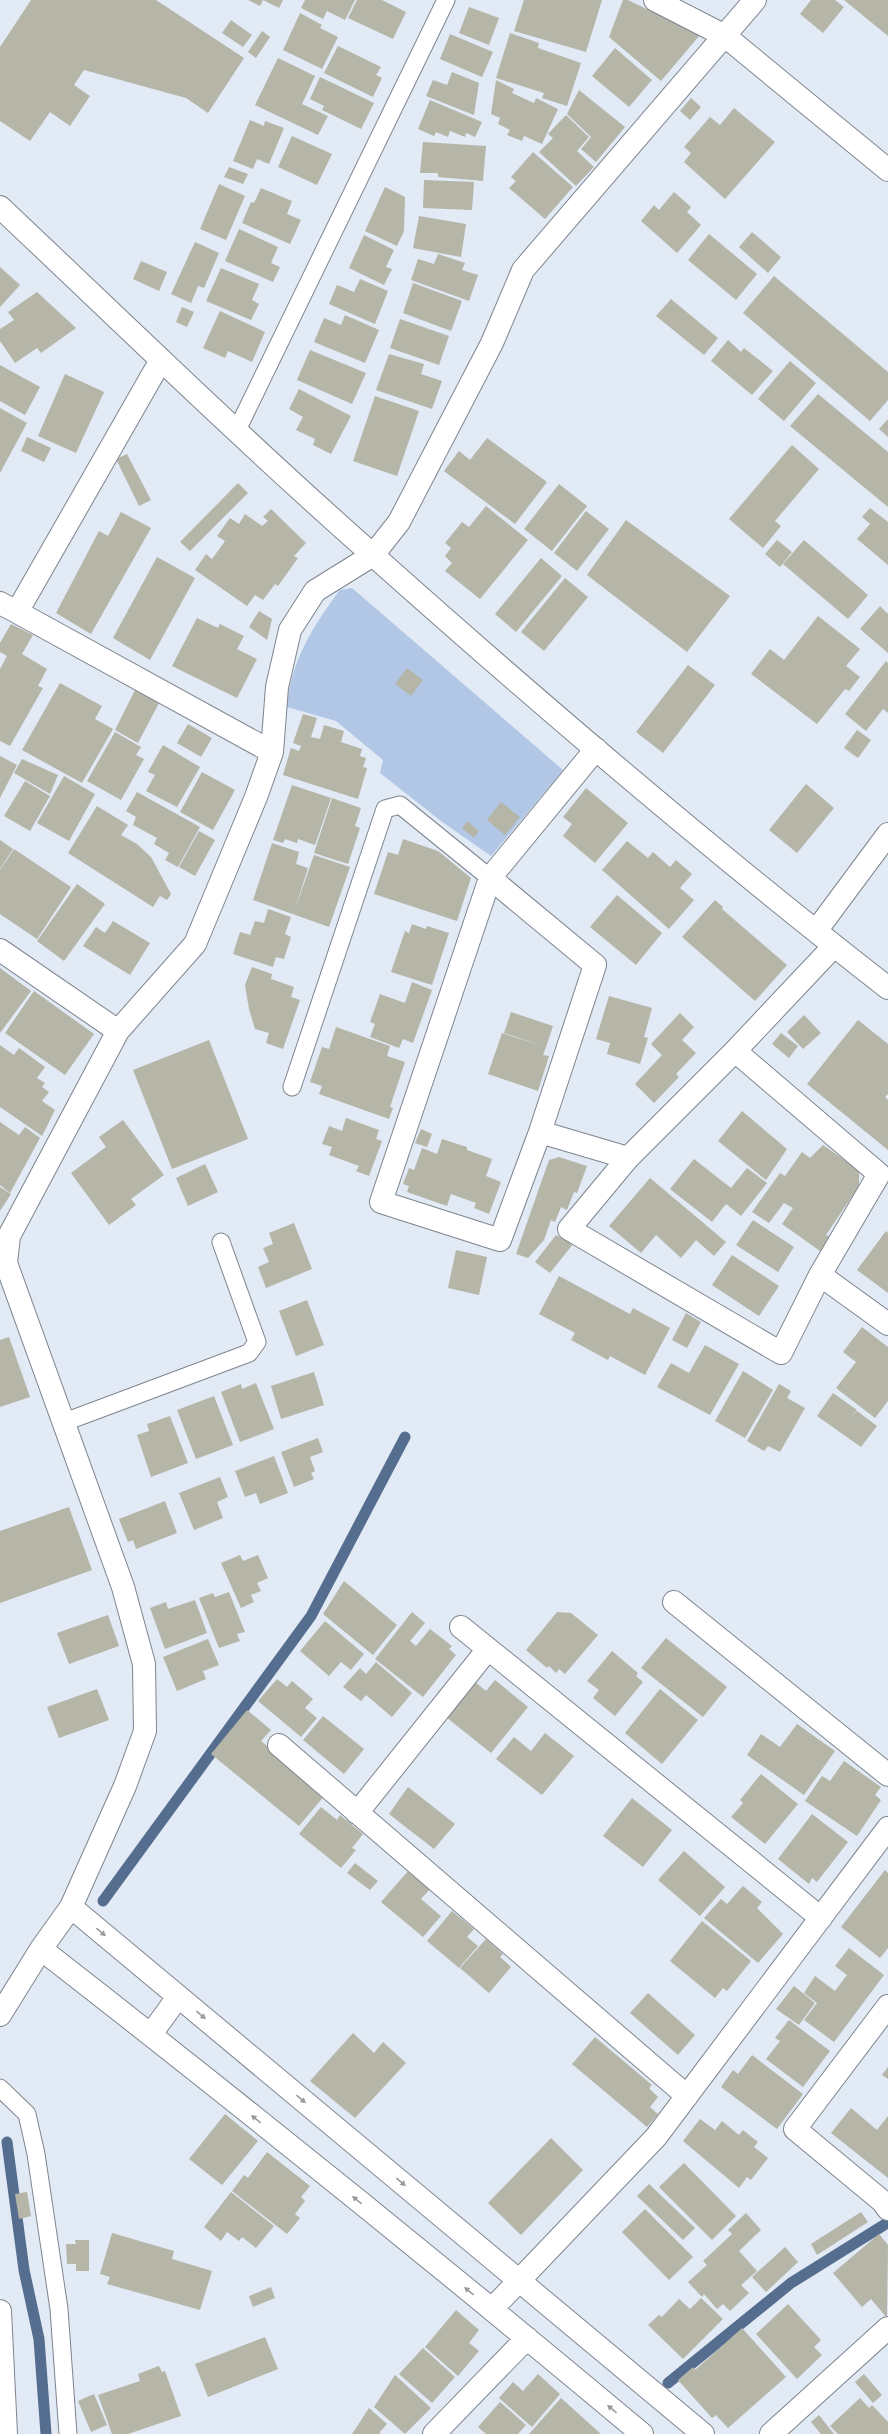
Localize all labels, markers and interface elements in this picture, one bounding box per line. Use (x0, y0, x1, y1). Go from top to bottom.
one-way arrow (95, 1928, 106, 1937)
one-way arrow (195, 2011, 206, 2020)
one-way arrow (295, 2094, 306, 2103)
one-way arrow (250, 2114, 261, 2123)
one-way arrow (395, 2177, 406, 2186)
one-way arrow (351, 2196, 362, 2205)
one-way arrow (463, 2286, 474, 2295)
one-way arrow (607, 2405, 618, 2414)

